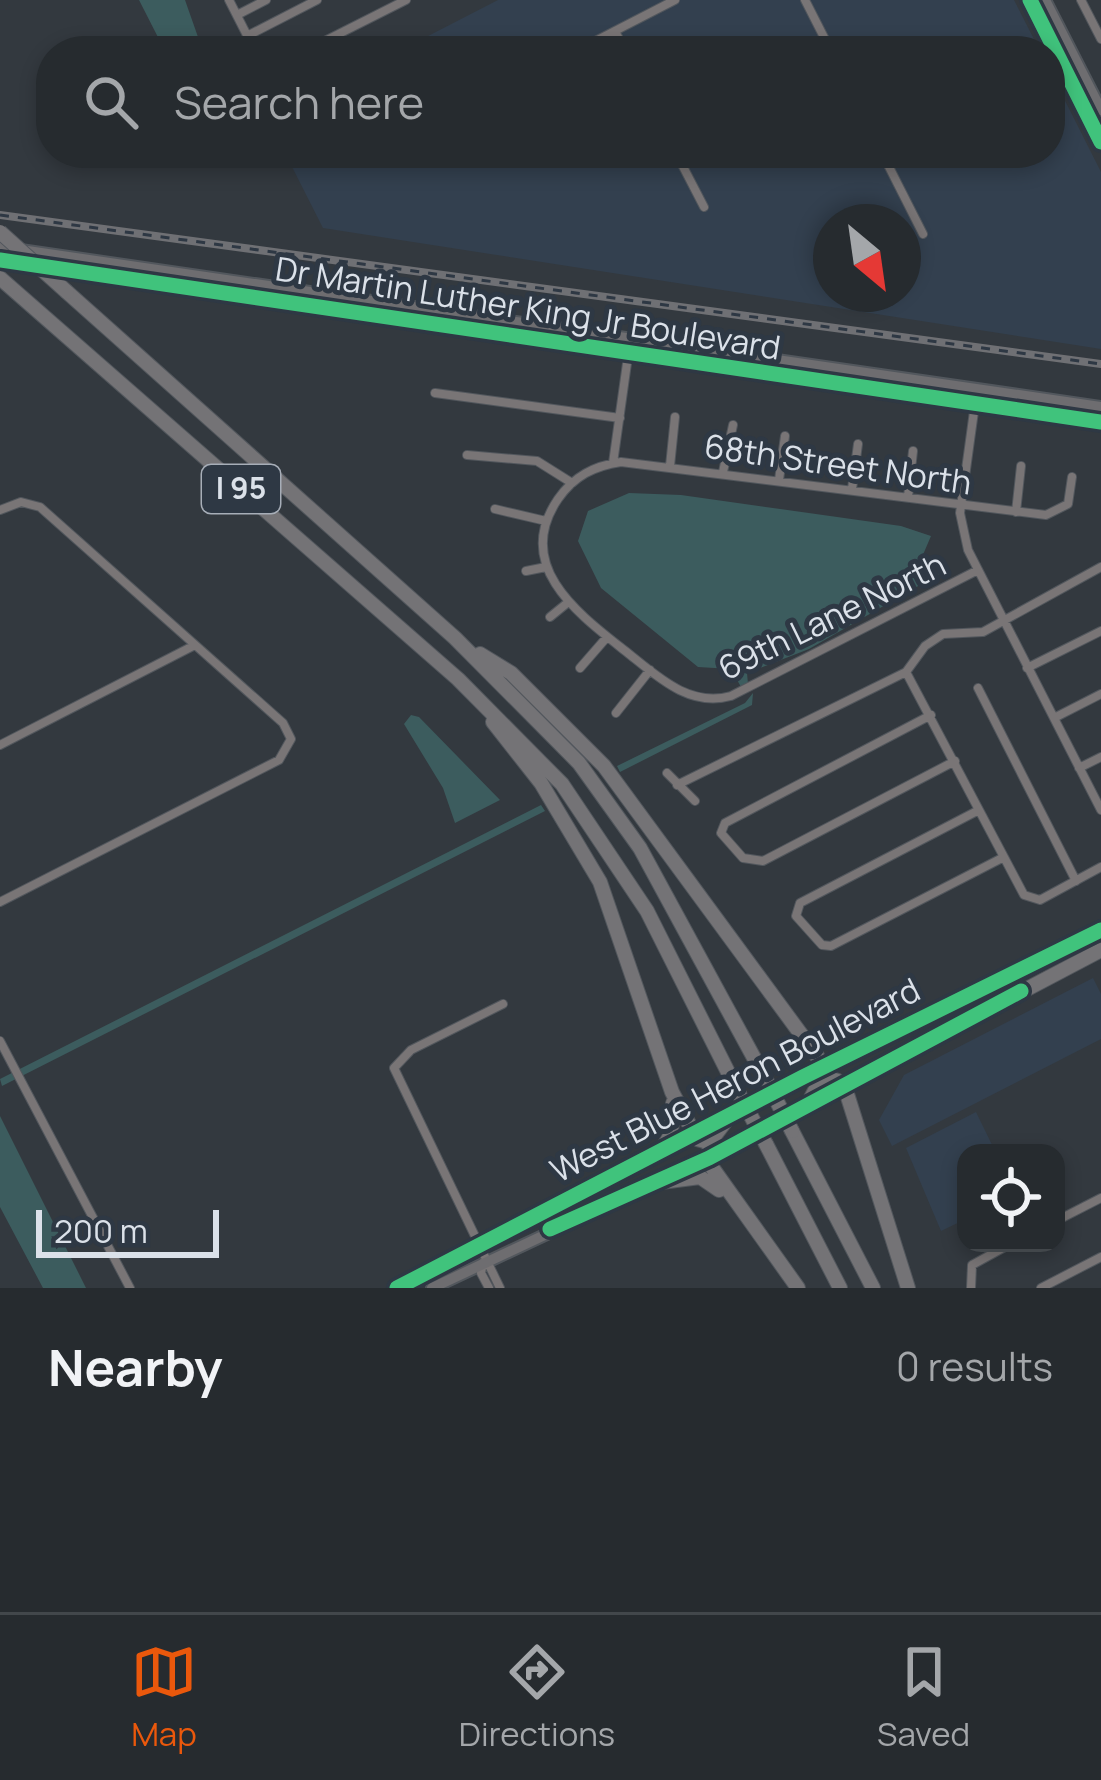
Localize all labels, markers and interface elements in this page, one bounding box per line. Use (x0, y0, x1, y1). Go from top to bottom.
search box (36, 36, 1065, 168)
icon: search (78, 69, 144, 135)
text: Search here (174, 71, 424, 133)
north arrow (813, 204, 921, 312)
street label: Dr Martin Luther King Jr Boulevard (272, 245, 784, 370)
street label: 68th Street North (702, 422, 975, 505)
road number: I 95 (202, 465, 280, 513)
street label: 69th Lane North (711, 541, 953, 690)
street label: West Blue Heron Boulevard (542, 967, 927, 1192)
map controls (957, 1144, 1065, 1252)
button: locate (957, 1144, 1065, 1252)
scale bar (36, 1204, 219, 1257)
text: 200 m (54, 1208, 148, 1253)
text: Nearby (48, 1332, 223, 1401)
text: 0 results (896, 1339, 1053, 1393)
tab: Map (131, 1639, 197, 1756)
tab: Directions (459, 1639, 615, 1756)
tab: Saved (877, 1639, 970, 1756)

